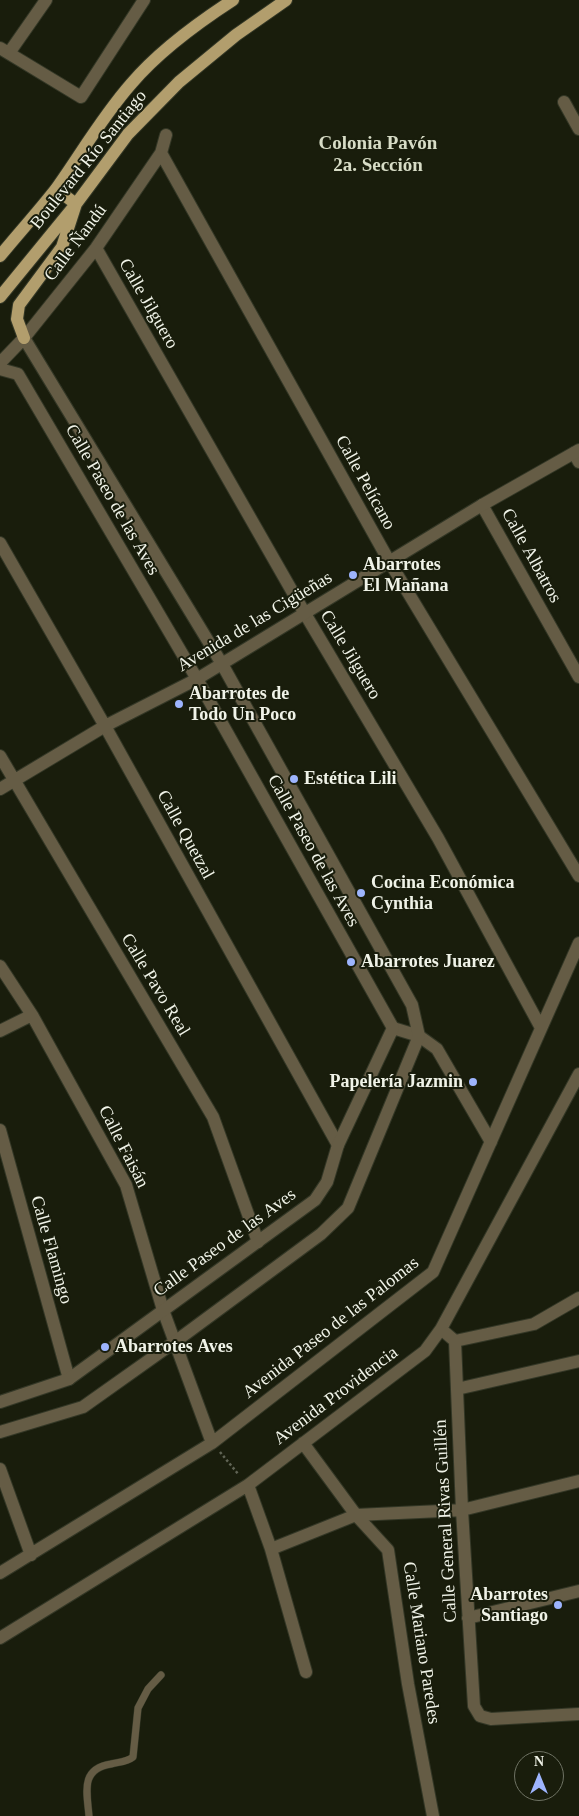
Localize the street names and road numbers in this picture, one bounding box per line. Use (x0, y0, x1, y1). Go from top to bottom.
street label: Boulevard Río Santiago (26, 86, 152, 234)
street label: Calle Ñandú (40, 200, 112, 286)
street label: Calle Jilguero (114, 255, 182, 353)
street label: Calle Paseo de las Aves (60, 421, 164, 579)
street label: Calle Pelícano (330, 432, 400, 534)
street label: Calle Albatros (496, 505, 566, 607)
street label: Avenida de las Cigüeñas (174, 567, 336, 677)
street label: Calle Jilguero (315, 606, 385, 704)
street label: Calle Paseo de las Aves (262, 771, 364, 931)
street label: Calle Quetzal (152, 787, 218, 883)
street label: Calle Pavo Real (116, 930, 194, 1040)
street label: Calle Faisán (93, 1102, 153, 1192)
street label: Calle Paseo de las Aves (150, 1184, 300, 1302)
street label: Calle Flamingo (25, 1193, 77, 1307)
street label: Avenida Paseo de las Palomas (239, 1253, 423, 1403)
street label: Avenida Providencia (270, 1342, 402, 1450)
street label: Calle General Rivas Guillén (430, 1419, 462, 1623)
street label: Calle Mariano Paredes (398, 1560, 444, 1726)

